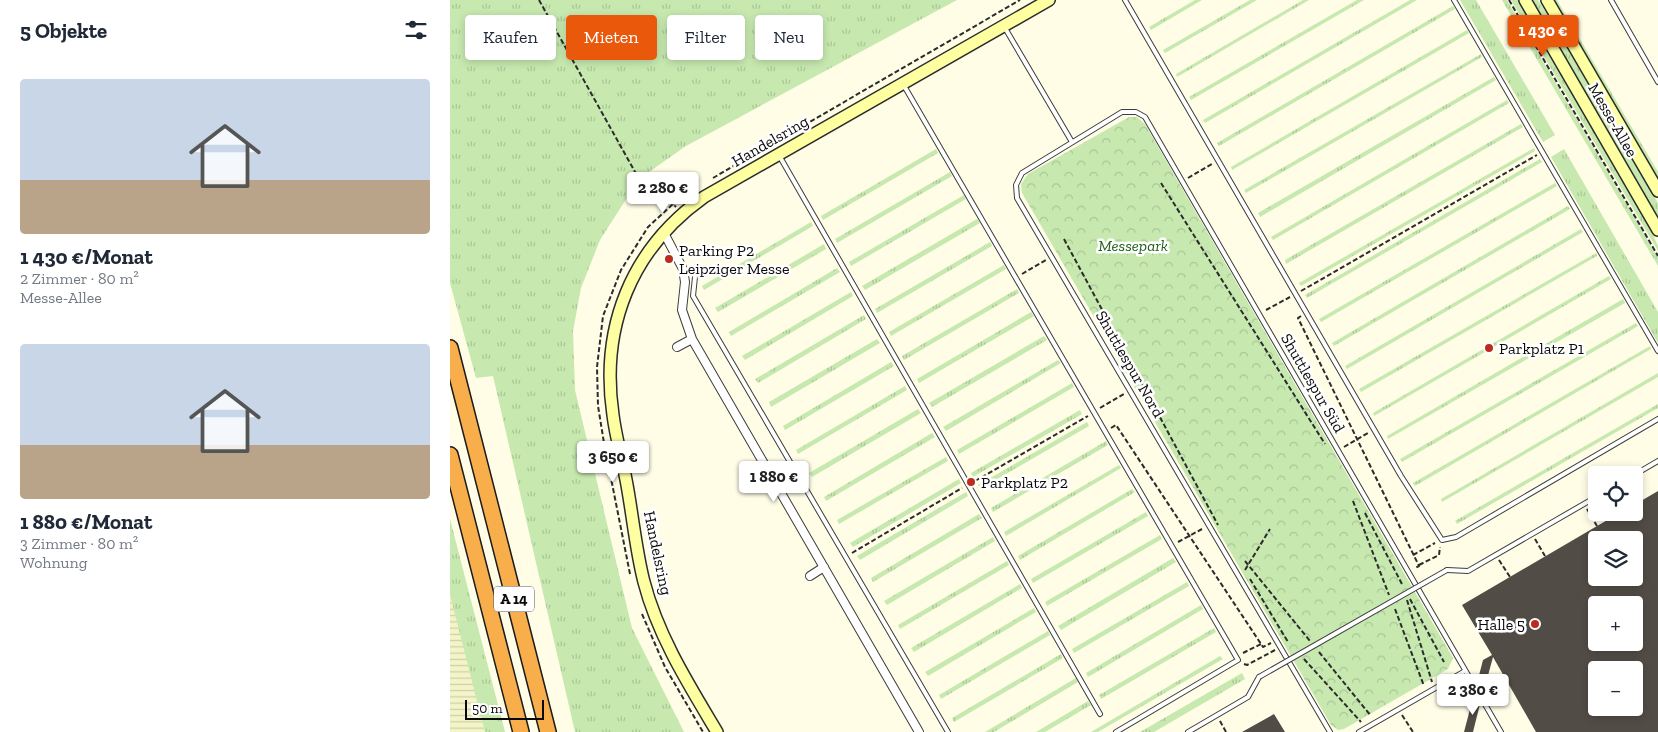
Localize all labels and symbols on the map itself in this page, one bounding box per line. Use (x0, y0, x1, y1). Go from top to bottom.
pin: 1 430 € (1497, 15, 1589, 57)
street label: Messe-Allee (1584, 80, 1642, 160)
street label: Handelsring (728, 111, 812, 171)
pin: 2 280 € (617, 172, 709, 214)
park label: Messepark (1098, 236, 1168, 255)
place label: Parking P2 Leipziger Messe (679, 241, 790, 278)
marker: Parking P2 Leipziger Messe (663, 253, 675, 265)
street label: Shuttlespur Nord (1092, 307, 1168, 421)
street label: Shuttlespur Süd (1277, 330, 1349, 436)
place label: Parkplatz P1 (1499, 339, 1584, 358)
marker: Parkplatz P1 (1483, 342, 1495, 354)
pin: 3 650 € (567, 440, 659, 483)
pin: 1 880 € (728, 460, 820, 503)
place label: Parkplatz P2 (981, 473, 1068, 492)
marker: Parkplatz P2 (965, 476, 977, 488)
street label: Handelsring (640, 509, 676, 597)
road number: A 14 (494, 586, 534, 612)
place label: Halle 5 (1477, 615, 1525, 634)
marker: Halle 5 (1529, 618, 1541, 630)
pin: 2 380 € (1427, 674, 1519, 716)
scale bar (465, 697, 544, 720)

